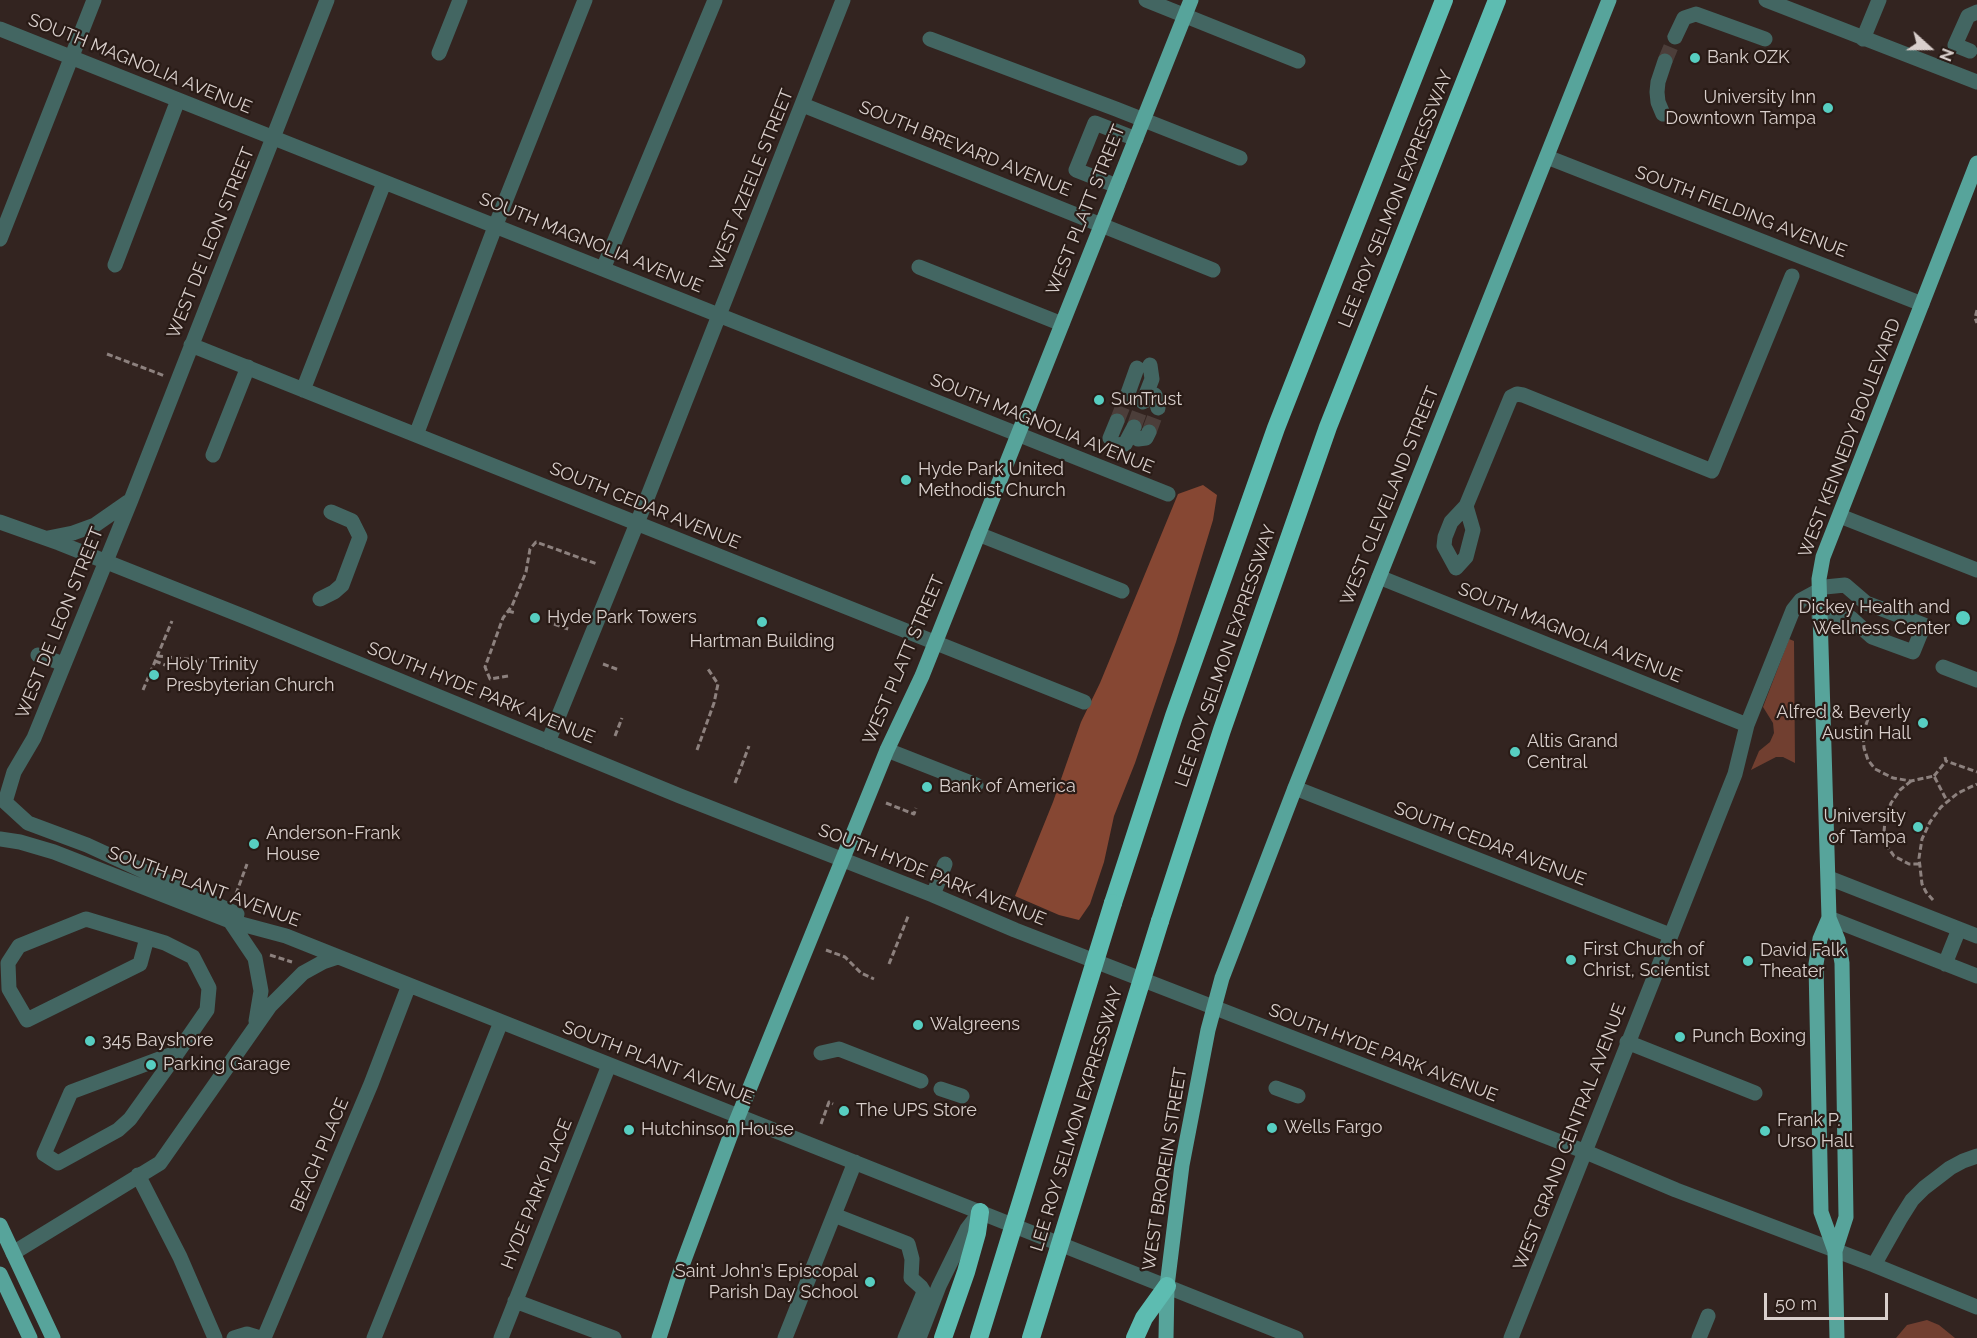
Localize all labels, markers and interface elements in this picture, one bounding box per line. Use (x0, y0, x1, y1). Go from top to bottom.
street label: SOUTH MAGNOLIA AVENUE (25, 9, 255, 119)
north arrow (1899, 18, 1959, 78)
text: N (1935, 46, 1957, 64)
place label: Bank OZK (1707, 47, 1790, 69)
marker: Bank OZK (1688, 51, 1702, 65)
street label: LEE ROY SELMON EXPRESSWAY (1334, 67, 1458, 331)
street label: WEST AZEELE STREET (706, 86, 798, 274)
place label: University Inn Downtown Tampa (1665, 87, 1816, 130)
street label: SOUTH BREVARD AVENUE (856, 96, 1074, 202)
marker: University Inn Downtown Tampa (1821, 101, 1835, 115)
street label: WEST PLATT STREET (1042, 122, 1130, 298)
street label: WEST DE LEON STREET (163, 144, 259, 342)
street label: SOUTH FIELDING AVENUE (1632, 162, 1850, 262)
street label: SOUTH MAGNOLIA AVENUE (476, 188, 706, 298)
street label: WEST KENNEDY BOULEVARD (1794, 315, 1906, 561)
street label: SOUTH MAGNOLIA AVENUE (927, 369, 1157, 479)
street label: WEST CLEVELAND STREET (1336, 384, 1444, 608)
place label: SunTrust (1111, 389, 1182, 411)
marker: SunTrust (1092, 393, 1106, 407)
street label: SOUTH CEDAR AVENUE (546, 458, 744, 554)
place label: Hyde Park United Methodist Church (918, 459, 1066, 502)
marker: Hyde Park United Methodist Church (899, 473, 913, 487)
street label: LEE ROY SELMON EXPRESSWAY (1171, 522, 1281, 790)
street label: WEST DE LEON STREET (12, 524, 108, 722)
street label: WEST PLATT STREET (859, 572, 949, 748)
street label: SOUTH MAGNOLIA AVENUE (1455, 578, 1685, 688)
place label: Dickey Health and Wellness Center (1799, 597, 1950, 640)
place label: Hyde Park Towers (547, 607, 697, 629)
marker: Dickey Health and Wellness Center (1954, 609, 1972, 627)
marker: Hyde Park Towers (528, 611, 542, 625)
marker: Hartman Building (755, 615, 769, 629)
place label: Hartman Building (689, 631, 835, 653)
street label: SOUTH HYDE PARK AVENUE (364, 637, 598, 749)
place label: Holy Trinity Presbyterian Church (166, 654, 335, 696)
marker: Holy Trinity Presbyterian Church (147, 668, 161, 682)
place label: Alfred & Beverly Austin Hall (1776, 702, 1911, 744)
marker: Alfred & Beverly Austin Hall (1916, 716, 1930, 730)
place label: Altis Grand Central (1527, 731, 1618, 774)
marker: Altis Grand Central (1508, 745, 1522, 759)
place label: Bank of America (939, 776, 1076, 798)
marker: Bank of America (920, 780, 934, 794)
street label: SOUTH CEDAR AVENUE (1391, 797, 1589, 891)
place label: University of Tampa (1824, 806, 1906, 848)
street label: SOUTH HYDE PARK AVENUE (815, 819, 1049, 931)
marker: University of Tampa (1911, 820, 1925, 834)
place label: Anderson-Frank House (266, 823, 400, 866)
marker: Anderson-Frank House (247, 837, 261, 851)
street label: SOUTH PLANT AVENUE (105, 842, 303, 932)
place label: First Church of Christ, Scientist (1583, 939, 1710, 982)
place label: David Falk Theater (1760, 940, 1845, 982)
marker: First Church of Christ, Scientist (1564, 953, 1578, 967)
marker: David Falk Theater (1741, 954, 1755, 968)
street label: LEE ROY SELMON EXPRESSWAY (1026, 984, 1128, 1254)
street label: SOUTH HYDE PARK AVENUE (1265, 999, 1501, 1107)
street label: WEST GRAND CENTRAL AVENUE (1509, 1000, 1631, 1274)
place label: Walgreens (930, 1014, 1020, 1036)
street label: SOUTH PLANT AVENUE (559, 1017, 757, 1109)
marker: Walgreens (911, 1018, 925, 1032)
place label: Punch Boxing (1692, 1026, 1806, 1048)
place label: 345 Bayshore (102, 1030, 213, 1052)
marker: Punch Boxing (1673, 1030, 1687, 1044)
marker: 345 Bayshore (83, 1034, 97, 1048)
place label: Parking Garage (163, 1054, 290, 1076)
marker: Parking Garage (144, 1058, 158, 1072)
street label: WEST BROREIN STREET (1138, 1066, 1192, 1272)
street label: BEACH PLACE (286, 1095, 354, 1215)
place label: The UPS Store (856, 1100, 977, 1122)
marker: The UPS Store (837, 1104, 851, 1118)
place label: Frank P. Urso Hall (1777, 1110, 1854, 1152)
street label: HYDE PARK PLACE (497, 1116, 577, 1272)
place label: Wells Fargo (1284, 1117, 1382, 1139)
place label: Hutchinson House (641, 1119, 794, 1141)
marker: Wells Fargo (1265, 1121, 1279, 1135)
marker: Hutchinson House (622, 1123, 636, 1137)
marker: Frank P. Urso Hall (1758, 1124, 1772, 1138)
place label: Saint John's Episcopal Parish Day School (675, 1261, 858, 1304)
marker: Saint John's Episcopal Parish Day School (863, 1275, 877, 1289)
scale bar (1767, 1281, 1892, 1319)
text: 50 m (1775, 1293, 1817, 1314)

